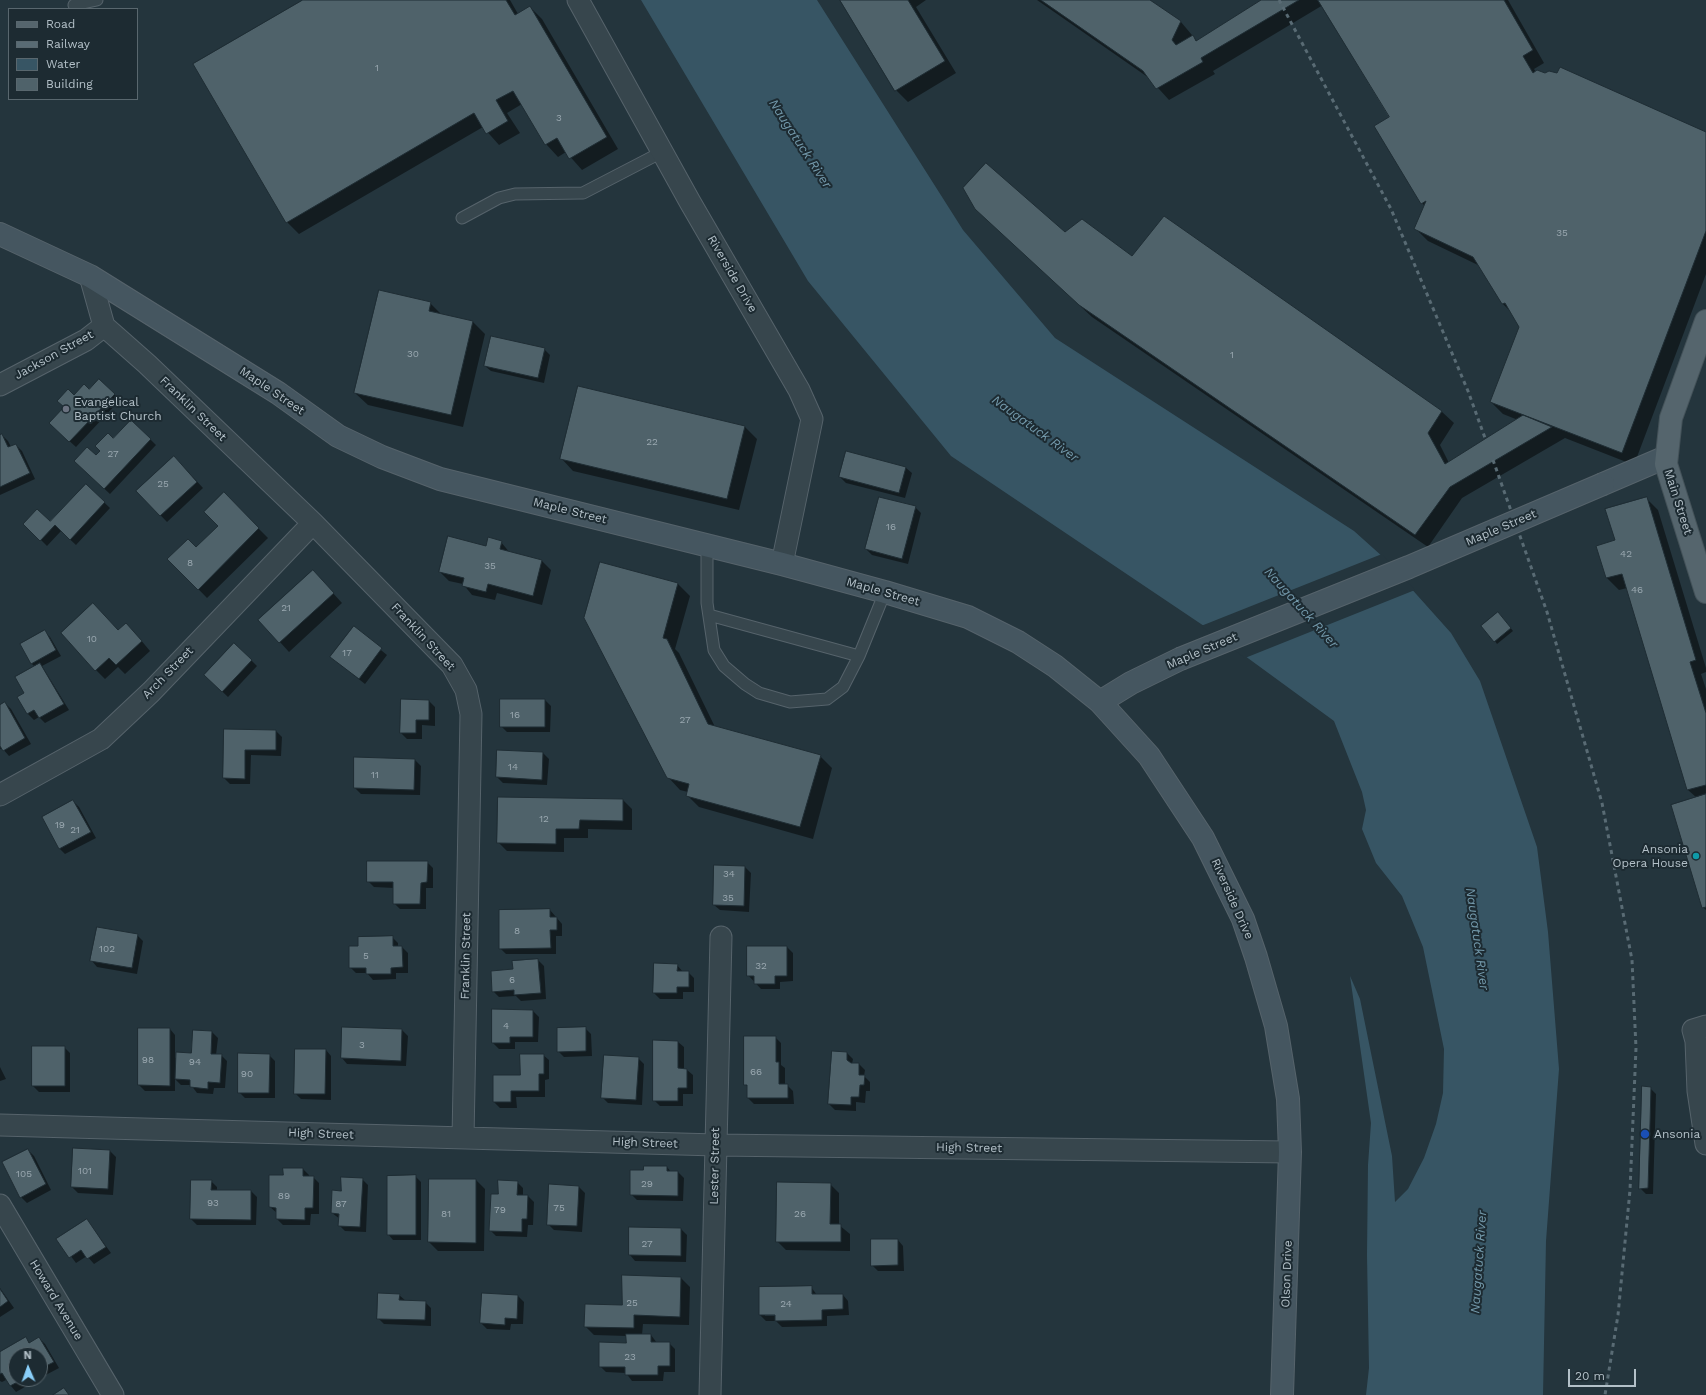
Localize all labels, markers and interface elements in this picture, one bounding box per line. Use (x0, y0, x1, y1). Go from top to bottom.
legend (8, 8, 138, 100)
text: Road (46, 17, 75, 31)
text: Railway (46, 37, 90, 51)
text: Water (46, 57, 80, 71)
house number: 1 (375, 62, 379, 74)
text: Building (46, 77, 93, 91)
water label: Naugatuck River (765, 96, 835, 192)
house number: 3 (556, 112, 562, 124)
house number: 35 (1556, 227, 1568, 239)
street label: Riverside Drive (704, 233, 760, 315)
street label: Jackson Street (12, 327, 96, 383)
house number: 30 (407, 348, 419, 360)
house number: 1 (1230, 349, 1234, 361)
street label: Maple Street (237, 364, 307, 418)
street label: Franklin Street (157, 374, 229, 444)
water label: Naugatuck River (989, 392, 1081, 466)
place label: Evangelical Baptist Church (74, 395, 162, 423)
marker: Evangelical Baptist Church (61, 404, 71, 414)
house number: 22 (646, 436, 658, 448)
house number: 27 (107, 448, 119, 460)
street label: Main Street (1661, 468, 1695, 536)
house number: 25 (157, 478, 169, 490)
street label: Maple Street (532, 495, 608, 527)
street label: Maple Street (1464, 507, 1538, 549)
house number: 16 (886, 521, 896, 533)
house number: 42 (1620, 548, 1632, 560)
house number: 8 (187, 557, 193, 569)
house number: 35 (484, 560, 496, 572)
water label: Naugatuck River (1261, 564, 1341, 652)
street label: Maple Street (845, 575, 921, 609)
house number: 46 (1631, 584, 1643, 596)
street label: Franklin Street (388, 600, 458, 674)
house number: 21 (281, 602, 291, 614)
street label: Maple Street (1165, 630, 1239, 672)
house number: 10 (87, 633, 97, 645)
street label: Arch Street (140, 644, 196, 702)
house number: 17 (342, 647, 352, 659)
house number: 16 (510, 709, 520, 721)
house number: 27 (679, 714, 691, 726)
house number: 14 (508, 761, 518, 773)
house number: 11 (371, 769, 379, 781)
house number: 12 (539, 813, 549, 825)
house number: 19 (55, 819, 65, 831)
house number: 21 (70, 824, 80, 836)
place label: Ansonia Opera House (1612, 842, 1688, 870)
marker: Ansonia Opera House (1691, 851, 1701, 861)
street label: Riverside Drive (1208, 856, 1256, 942)
house number: 34 (723, 868, 735, 880)
water label: Naugatuck River (1462, 887, 1492, 991)
house number: 35 (722, 892, 734, 904)
street label: Franklin Street (458, 912, 474, 1000)
house number: 8 (514, 925, 520, 937)
house number: 102 (99, 943, 115, 955)
house number: 5 (363, 950, 369, 962)
house number: 32 (755, 960, 767, 972)
house number: 6 (509, 974, 515, 986)
house number: 4 (503, 1020, 509, 1032)
house number: 3 (359, 1039, 365, 1051)
house number: 98 (142, 1054, 154, 1066)
house number: 94 (189, 1056, 201, 1068)
house number: 66 (750, 1066, 762, 1078)
house number: 90 (241, 1068, 253, 1080)
street label: High Street (288, 1126, 354, 1142)
street label: Lester Street (707, 1127, 723, 1205)
place label: Ansonia (1654, 1127, 1700, 1141)
marker: Ansonia (1639, 1128, 1651, 1140)
street label: High Street (612, 1135, 678, 1151)
street label: High Street (936, 1140, 1002, 1156)
house number: 101 (78, 1165, 92, 1177)
house number: 105 (16, 1168, 32, 1180)
house number: 29 (641, 1178, 653, 1190)
house number: 89 (278, 1190, 290, 1202)
house number: 93 (207, 1197, 219, 1209)
house number: 87 (335, 1198, 347, 1210)
house number: 75 (553, 1202, 565, 1214)
house number: 79 (494, 1204, 506, 1216)
house number: 81 (441, 1208, 451, 1220)
house number: 26 (794, 1208, 806, 1220)
water label: Naugatuck River (1468, 1210, 1490, 1314)
house number: 27 (641, 1238, 653, 1250)
street label: Olson Drive (1279, 1240, 1295, 1308)
street label: Howard Avenue (26, 1257, 86, 1343)
house number: 25 (626, 1297, 638, 1309)
house number: 24 (780, 1298, 792, 1310)
north arrow (8, 1347, 48, 1387)
text: N (23, 1349, 32, 1362)
house number: 23 (624, 1351, 636, 1363)
scale bar (1570, 1361, 1638, 1387)
text: 20 m (1575, 1369, 1605, 1383)

